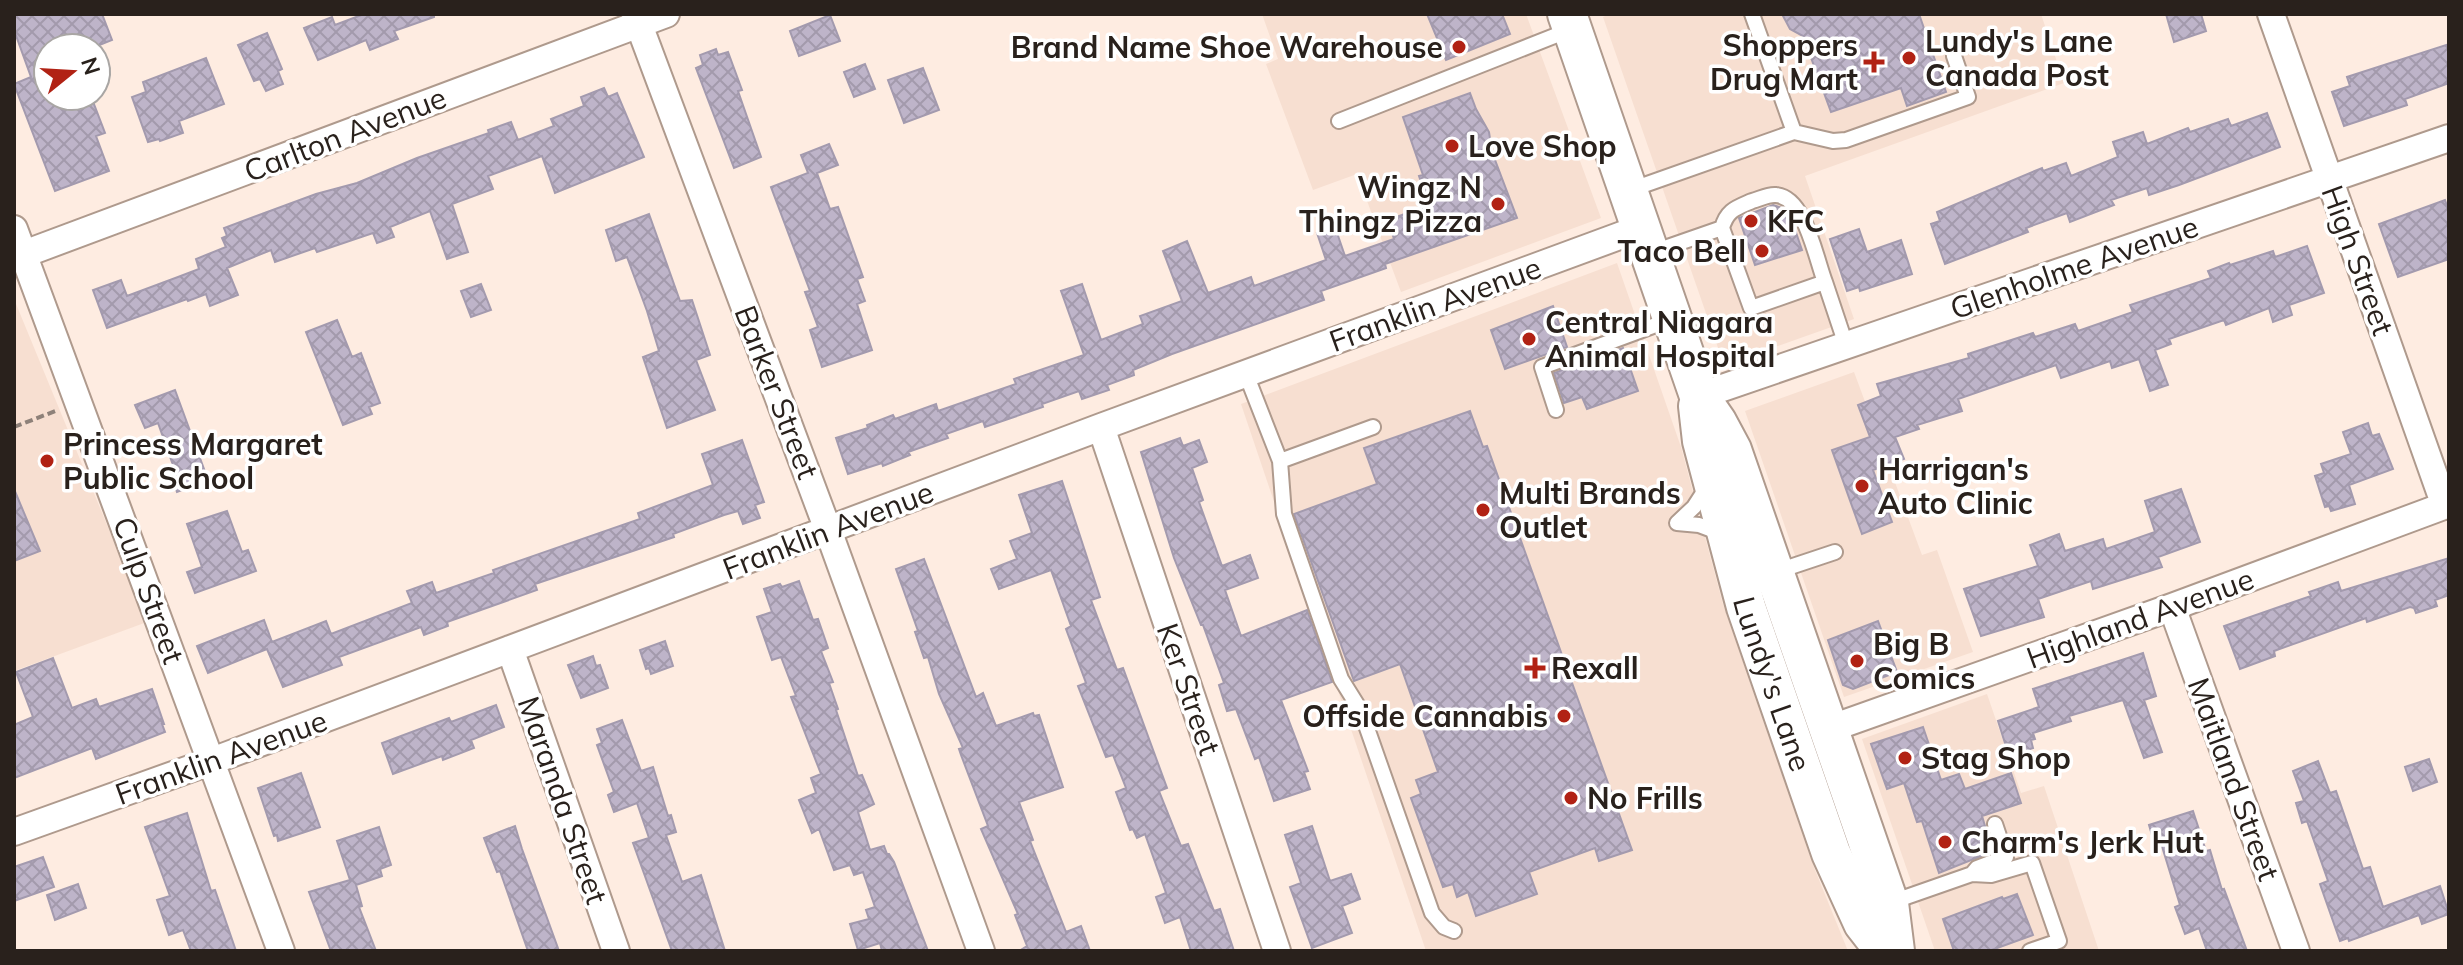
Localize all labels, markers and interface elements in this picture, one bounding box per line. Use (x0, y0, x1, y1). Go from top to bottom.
place label: Lundy's Lane Canada Post (1925, 22, 2113, 94)
place label: Shoppers Drug Mart (1710, 26, 1858, 98)
place label: Brand Name Shoe Warehouse (1011, 28, 1443, 66)
north arrow (32, 32, 112, 112)
marker: Brand Name Shoe Warehouse (1450, 38, 1468, 56)
marker: Lundy's Lane Canada Post (1900, 49, 1918, 67)
marker: Shoppers Drug Mart (1865, 53, 1883, 71)
text: N (75, 54, 107, 78)
street label: Carlton Avenue (239, 78, 451, 190)
place label: Love Shop (1468, 127, 1617, 165)
marker: Love Shop (1443, 137, 1461, 155)
place label: Wingz N Thingz Pizza (1299, 168, 1482, 240)
street label: High Street (2313, 180, 2403, 340)
marker: Wingz N Thingz Pizza (1489, 195, 1507, 213)
place label: KFC (1767, 202, 1824, 240)
street label: Glenholme Avenue (1945, 207, 2203, 327)
marker: KFC (1742, 212, 1760, 230)
place label: Taco Bell (1618, 232, 1746, 270)
marker: Taco Bell (1753, 242, 1771, 260)
street label: Franklin Avenue (1324, 248, 1546, 360)
street label: Barker Street (727, 300, 827, 484)
place label: Central Niagara Animal Hospital (1545, 303, 1775, 375)
marker: Central Niagara Animal Hospital (1520, 330, 1538, 348)
place label: Princess Margaret Public School (63, 425, 323, 497)
place label: Harrigan's Auto Clinic (1878, 450, 2033, 522)
marker: Princess Margaret Public School (38, 452, 56, 470)
street label: Franklin Avenue (717, 472, 939, 588)
place label: Multi Brands Outlet (1499, 474, 1681, 546)
marker: Harrigan's Auto Clinic (1853, 477, 1871, 495)
marker: Multi Brands Outlet (1474, 501, 1492, 519)
street label: Culp Street (105, 511, 193, 669)
street label: Highland Avenue (2021, 559, 2259, 677)
street label: Lundy's Lane (1725, 592, 1820, 776)
street label: Ker Street (1149, 618, 1229, 760)
place label: Big B Comics (1873, 625, 1975, 697)
place label: Rexall (1551, 649, 1639, 687)
marker: Big B Comics (1848, 652, 1866, 670)
marker: Rexall (1526, 659, 1544, 677)
street label: Maitland Street (2180, 672, 2288, 886)
street label: Maranda Street (510, 691, 616, 909)
place label: Offside Cannabis (1302, 697, 1548, 735)
street label: Franklin Avenue (110, 701, 332, 813)
marker: Offside Cannabis (1555, 707, 1573, 725)
place label: Stag Shop (1921, 739, 2071, 777)
marker: Stag Shop (1896, 749, 1914, 767)
place label: No Frills (1587, 779, 1703, 817)
marker: No Frills (1562, 789, 1580, 807)
place label: Charm's Jerk Hut (1961, 823, 2204, 861)
marker: Charm's Jerk Hut (1936, 833, 1954, 851)

